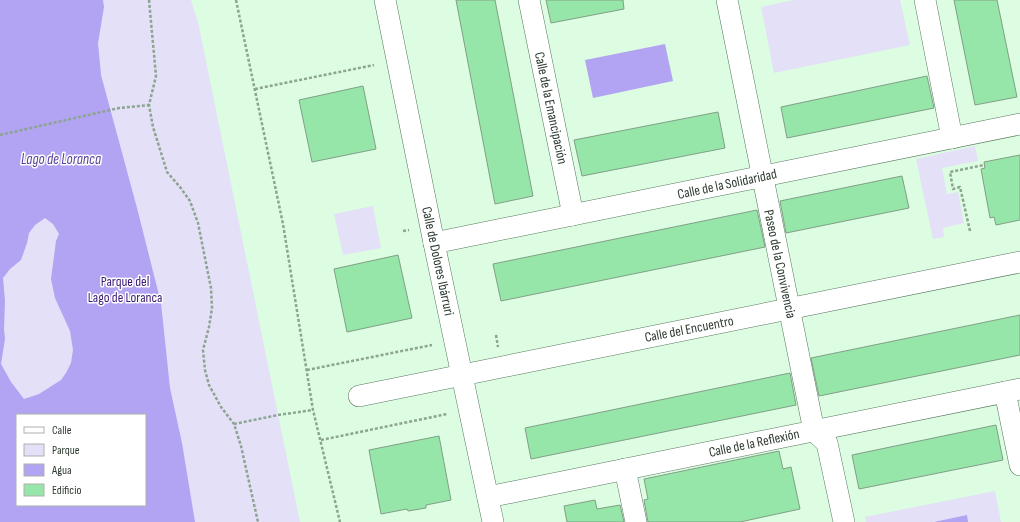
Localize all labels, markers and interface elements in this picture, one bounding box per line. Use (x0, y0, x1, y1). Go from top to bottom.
street label: Calle de la Emancipación (531, 50, 571, 166)
water label: Lago de Loranca (21, 150, 101, 169)
street label: Calle de la Solidaridad (676, 165, 778, 203)
street label: Calle de Dolores Ibárruri (418, 205, 458, 317)
street label: Paseo de la Convivencia (760, 208, 800, 320)
park label: Parque del Lago de Loranca (88, 273, 162, 306)
street label: Calle del Encuentro (643, 312, 735, 346)
legend (16, 414, 146, 506)
text: Calle (52, 423, 72, 438)
street label: Calle de la Reflexión (707, 425, 801, 461)
text: Parque (52, 443, 80, 458)
text: Agua (51, 463, 72, 478)
text: Edificio (52, 483, 81, 498)

